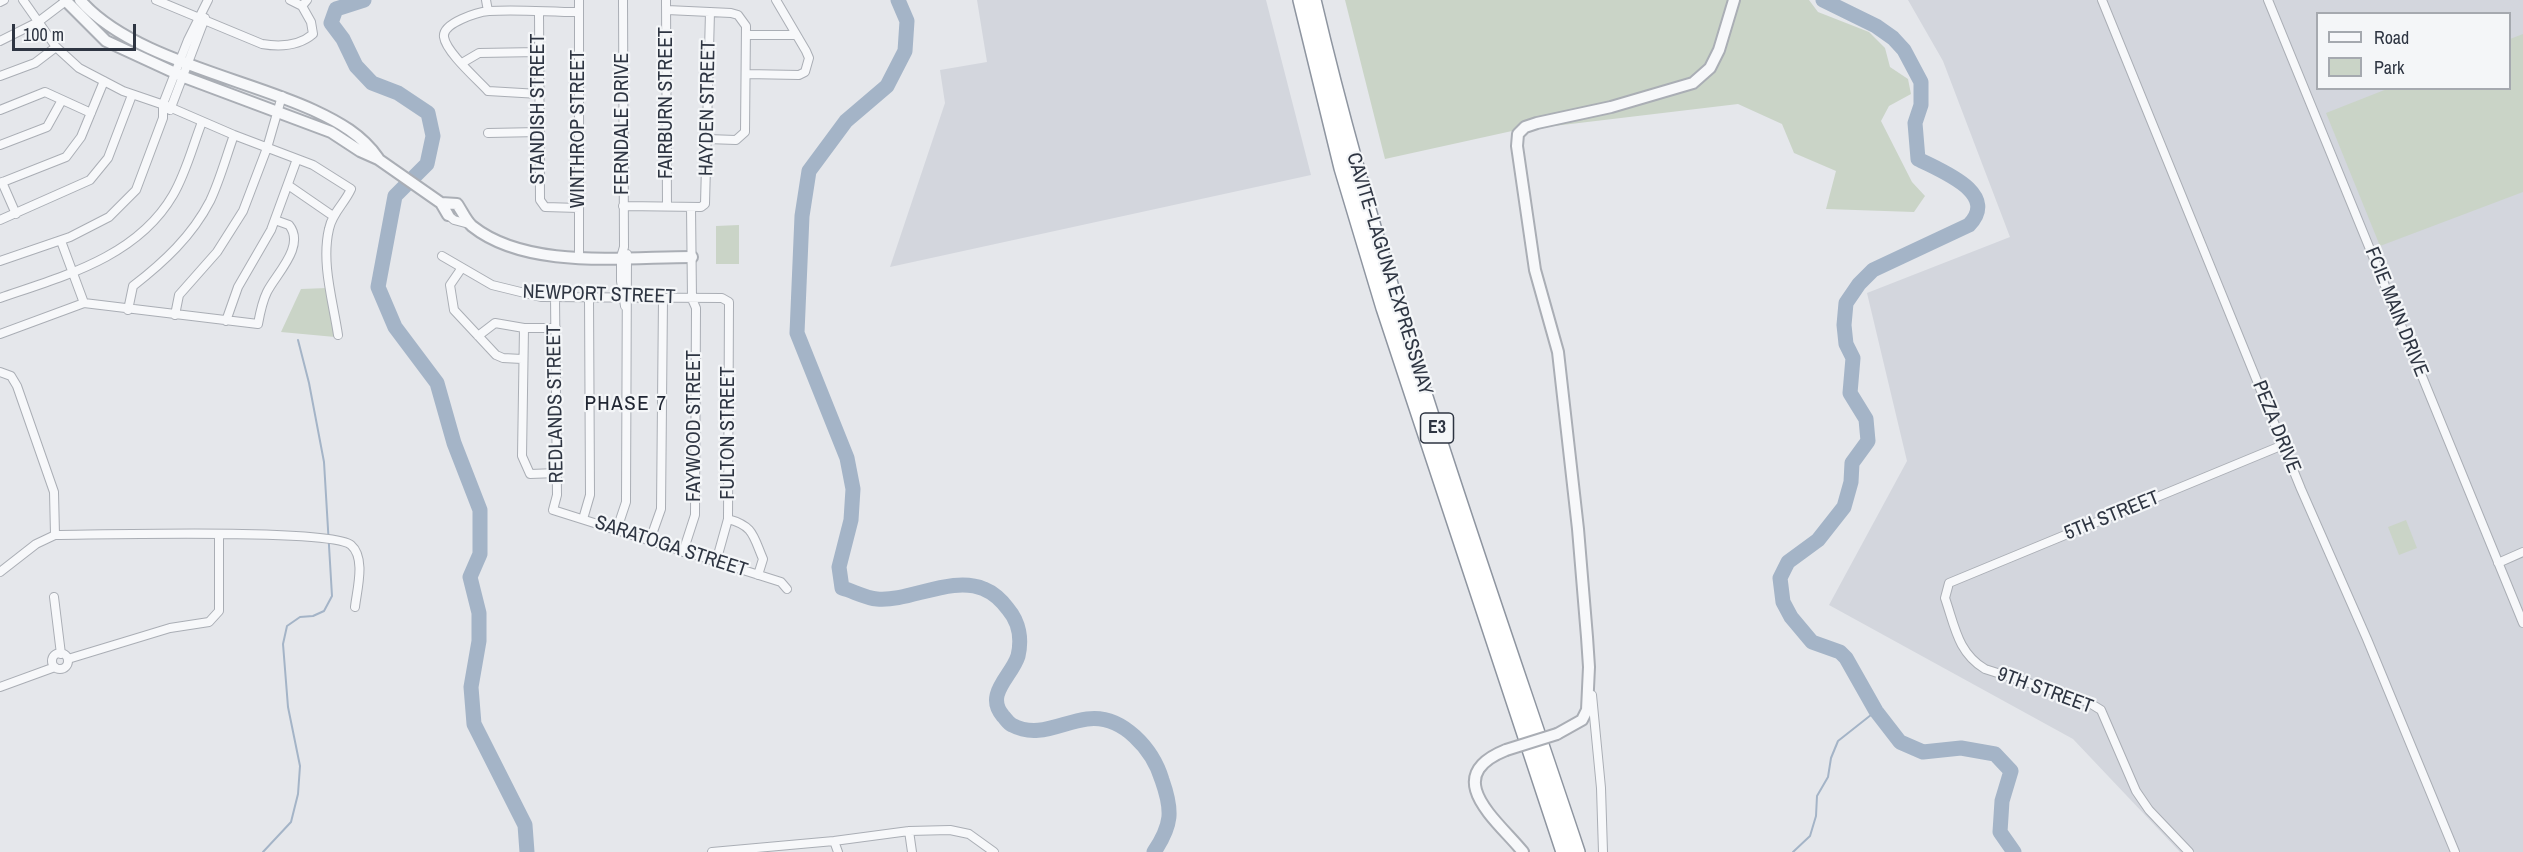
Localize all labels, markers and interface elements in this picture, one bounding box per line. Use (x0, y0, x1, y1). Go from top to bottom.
scale bar (15, 12, 140, 50)
legend (2316, 12, 2511, 90)
text: 100 m (23, 22, 64, 47)
text: Road (2374, 25, 2409, 50)
street label: FAIRBURN STREET (655, 27, 679, 179)
street label: STANDISH STREET (527, 34, 551, 184)
street label: HAYDEN STREET (695, 40, 721, 176)
street label: WINTHROP STREET (567, 50, 591, 208)
street label: FERNDALE DRIVE (611, 53, 635, 195)
text: Park (2374, 55, 2404, 80)
street label: CAVITE–LAGUNA EXPRESSWAY (1341, 150, 1437, 398)
street label: FCIE MAIN DRIVE (2359, 244, 2433, 380)
street label: NEWPORT STREET (522, 280, 676, 310)
street label: REDLANDS STREET (543, 325, 569, 483)
street label: FAYWOOD STREET (683, 350, 707, 502)
street label: FULTON STREET (717, 366, 741, 500)
street label: PEZA DRIVE (2247, 377, 2305, 477)
district label: PHASE 7 (584, 391, 668, 417)
road number: E3 (1420, 413, 1454, 443)
street label: 5TH STREET (2061, 486, 2163, 546)
street label: SARATOGA STREET (592, 511, 750, 583)
street label: 9TH STREET (1994, 663, 2096, 719)

